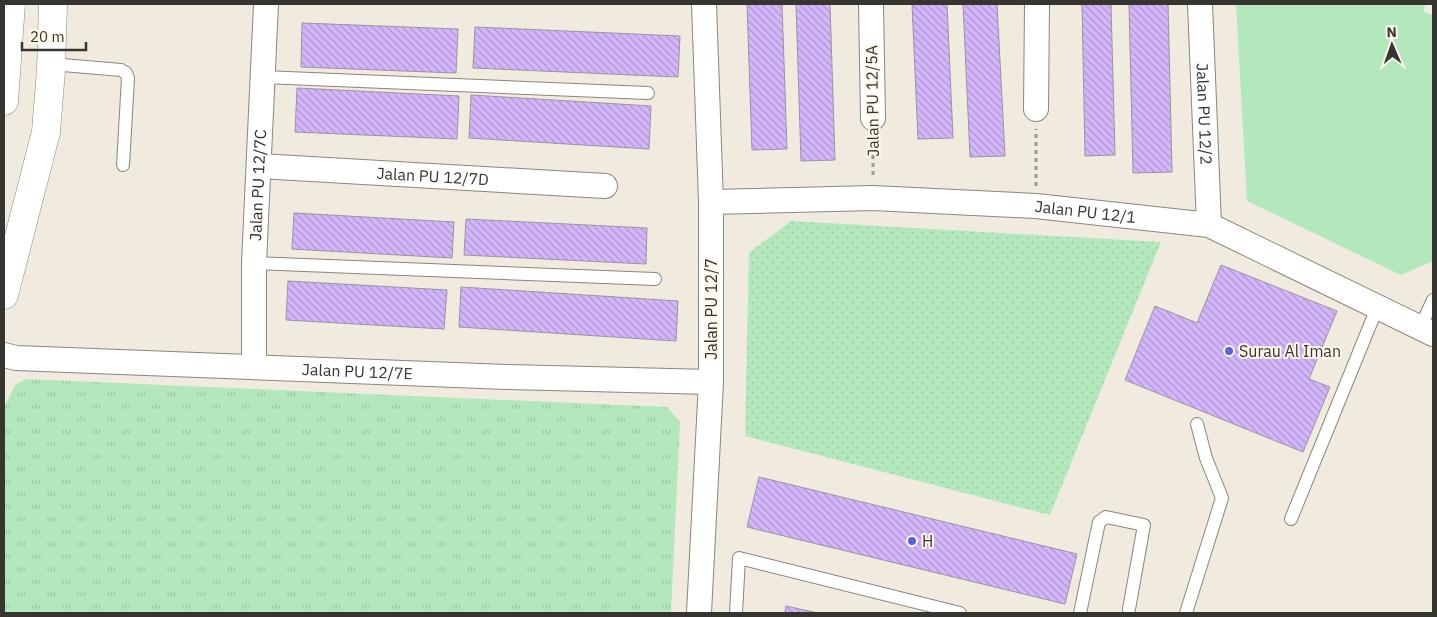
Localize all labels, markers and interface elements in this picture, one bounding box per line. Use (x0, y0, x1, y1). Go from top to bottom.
scale bar (22, 20, 86, 52)
north arrow (1367, 20, 1417, 70)
text: N (1386, 23, 1397, 41)
text: 20 m (30, 27, 65, 46)
street label: Jalan PU 12/5A (861, 45, 883, 157)
street label: Jalan PU 12/2 (1192, 63, 1217, 165)
street label: Jalan PU 12/7C (245, 129, 270, 241)
street label: Jalan PU 12/7D (376, 163, 489, 189)
street label: Jalan PU 12/1 (1034, 196, 1137, 227)
street label: Jalan PU 12/7 (701, 258, 721, 360)
place label: Surau Al Iman (1239, 341, 1341, 361)
marker: Surau Al Iman (1223, 345, 1235, 357)
street label: Jalan PU 12/7E (301, 359, 413, 383)
place label: H (922, 531, 933, 551)
marker: H (906, 535, 918, 547)

